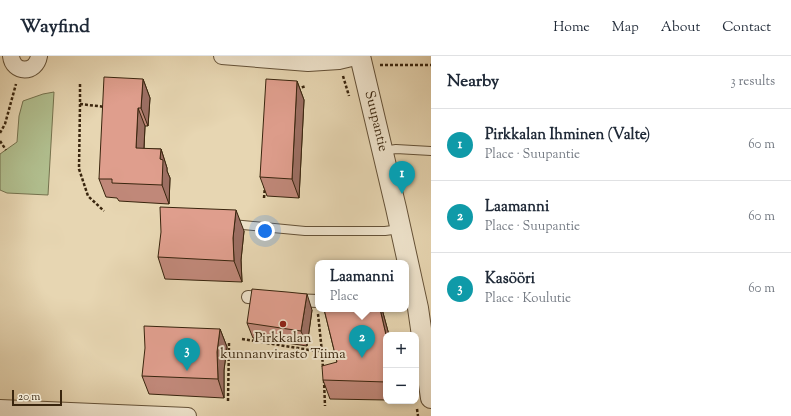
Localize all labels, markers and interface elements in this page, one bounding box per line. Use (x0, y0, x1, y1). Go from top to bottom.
text: Wayfind (20, 14, 90, 41)
text: Home (553, 18, 590, 38)
text: Map (612, 18, 639, 38)
text: About (661, 18, 700, 38)
text: Contact (722, 18, 771, 38)
text: Nearby (447, 70, 499, 94)
text: 3 results (730, 73, 775, 91)
street label: Suupantie (359, 89, 392, 154)
text: Pirkkalan Ihminen (Valte) (485, 125, 650, 146)
text: 1 (458, 136, 462, 154)
text: 60 m (748, 136, 775, 154)
text: Place · Suupantie (485, 146, 580, 164)
pin: 1 (389, 161, 415, 194)
text: Laamanni (485, 197, 549, 218)
text: 2 (457, 208, 463, 226)
text: 60 m (748, 208, 775, 226)
text: Place · Suupantie (485, 218, 580, 236)
your location (255, 221, 275, 241)
popup (315, 260, 409, 312)
text: Laamanni (330, 267, 394, 288)
text: Kasööri (485, 269, 535, 290)
text: 3 (457, 280, 463, 298)
text: 60 m (748, 280, 775, 298)
text: Place (330, 288, 359, 306)
text: Place · Koulutie (485, 290, 571, 308)
marker: Pirkkalan kunnanvirasto Tiima (278, 319, 288, 329)
pin: 2 (349, 325, 375, 358)
place label: Pirkkalan kunnanvirasto Tiima (220, 329, 346, 365)
map controls (383, 332, 419, 404)
button: + (383, 332, 419, 368)
pin: 3 (174, 338, 200, 371)
button: − (383, 368, 419, 404)
scale bar (12, 388, 62, 407)
text: 20 m (18, 389, 40, 405)

